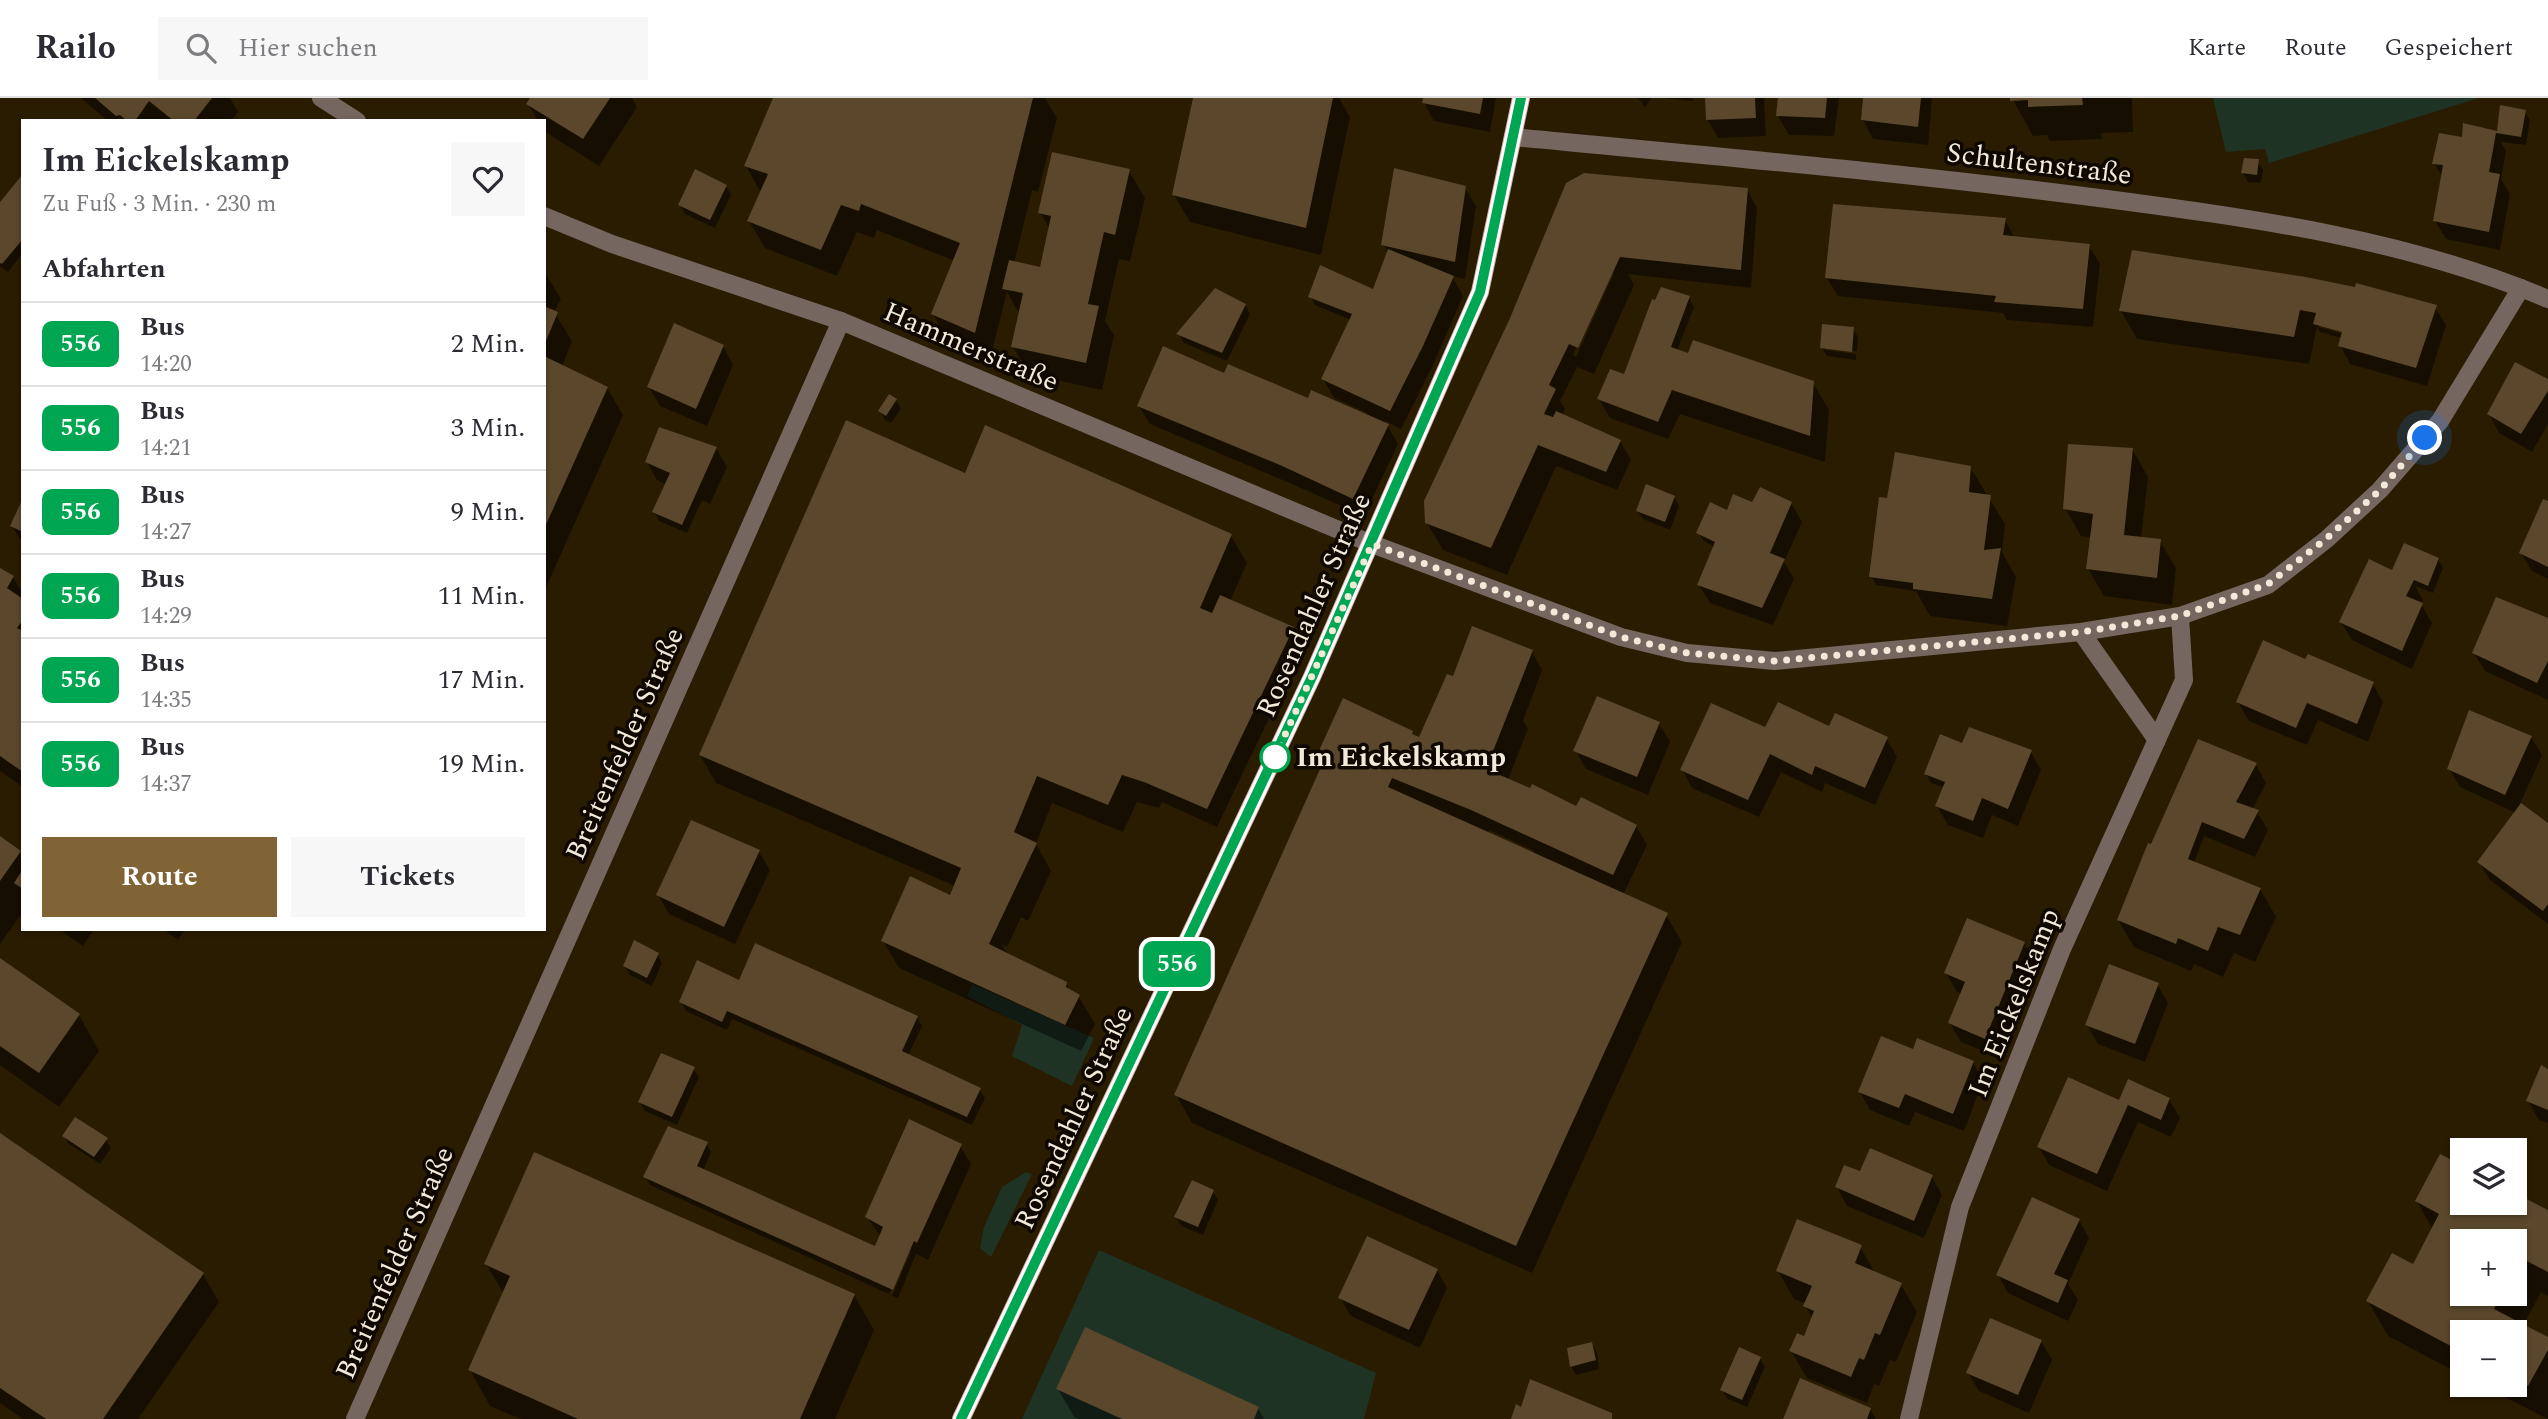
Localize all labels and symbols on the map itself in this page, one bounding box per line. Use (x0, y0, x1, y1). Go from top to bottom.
street label: Schultenstraße (1944, 131, 2134, 197)
street label: Hammerstraße (877, 291, 1065, 403)
your location (2407, 420, 2442, 455)
street label: Rosendahler Straße (1245, 486, 1383, 724)
street label: Breitenfelder Straße (554, 621, 696, 867)
place label: Im Eickelskamp (1296, 736, 1506, 779)
marker: Im Eickelskamp (1260, 742, 1290, 772)
street label: Im Eickelskamp (1957, 902, 2071, 1104)
line badge: 556 (1137, 941, 1217, 987)
street label: Rosendahler Straße (1003, 999, 1145, 1237)
street label: Breitenfelder Straße (324, 1140, 466, 1386)

